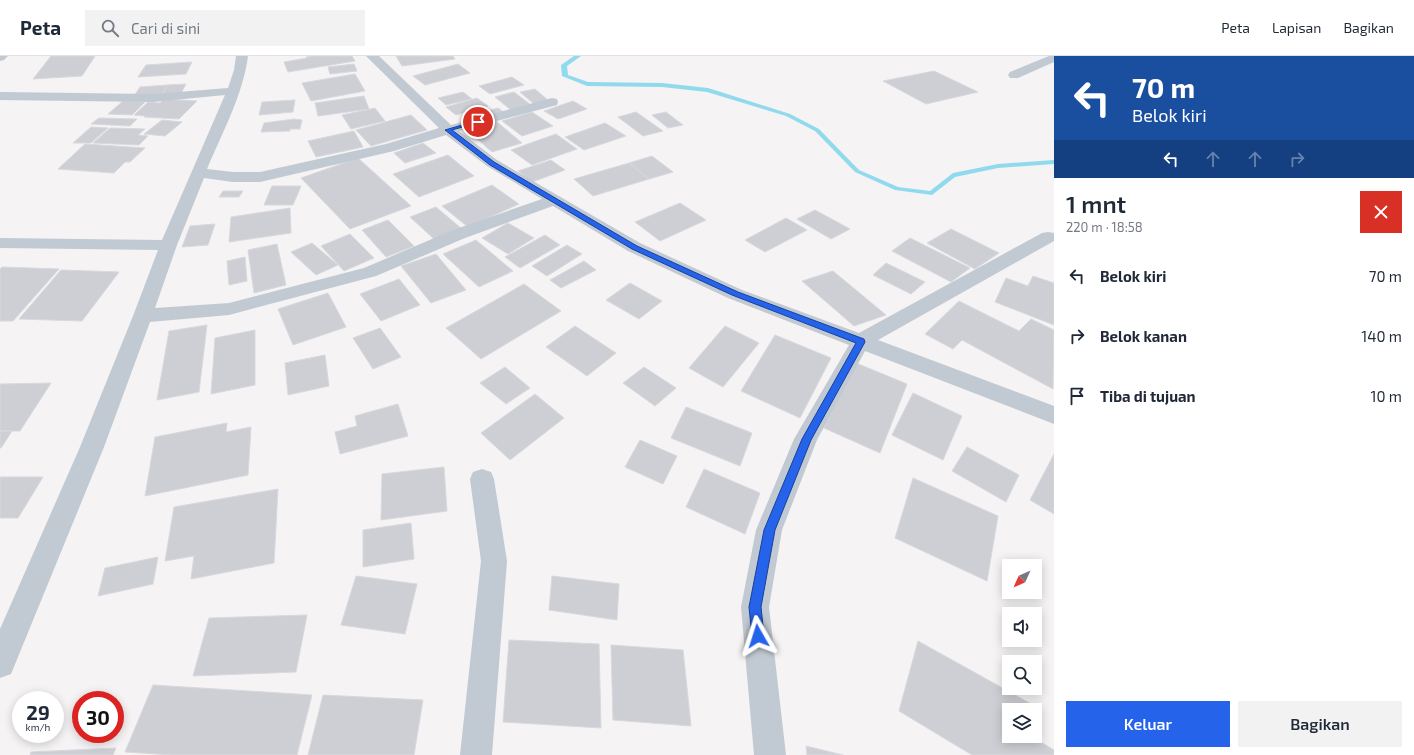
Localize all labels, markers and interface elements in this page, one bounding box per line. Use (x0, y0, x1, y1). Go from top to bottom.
search box (85, 10, 365, 46)
text: Peta (20, 16, 61, 39)
icon: search (99, 17, 121, 39)
text: Cari di sini (131, 19, 200, 37)
text: Peta (1221, 19, 1250, 36)
text: Lapisan (1272, 19, 1321, 36)
text: Bagikan (1343, 19, 1394, 36)
text: 70 m (1132, 70, 1195, 104)
icon: left (1066, 72, 1118, 124)
text: Belok kiri (1132, 104, 1207, 126)
pin (461, 105, 495, 139)
icon: arrive (467, 111, 489, 133)
icon: left (1160, 148, 1182, 170)
icon: ahead (1202, 148, 1224, 170)
icon: ahead (1244, 148, 1266, 170)
icon: right (1286, 148, 1308, 170)
text: 1 mnt (1066, 189, 1126, 218)
button: close (1360, 191, 1402, 233)
text: 220 m · 18:58 (1066, 219, 1143, 235)
icon: left (1066, 265, 1088, 287)
text: Belok kiri (1100, 267, 1166, 285)
text: 70 m (1369, 267, 1402, 285)
icon: right (1066, 325, 1088, 347)
text: Belok kanan (1100, 327, 1187, 345)
text: 140 m (1361, 327, 1402, 345)
icon: arrive (1066, 385, 1088, 407)
text: Tiba di tujuan (1100, 387, 1196, 405)
text: 10 m (1370, 387, 1402, 405)
north arrow (1002, 559, 1042, 599)
map controls (1002, 559, 1042, 743)
button: sound (1002, 607, 1042, 647)
position arrow (737, 615, 779, 657)
button: search (1002, 655, 1042, 695)
speed limit sign: 30 (72, 691, 124, 743)
text: 29 (26, 700, 50, 724)
button: Keluar (1066, 701, 1230, 747)
button: Bagikan (1238, 701, 1402, 747)
button: layers (1002, 703, 1042, 743)
text: km/h (26, 721, 50, 733)

